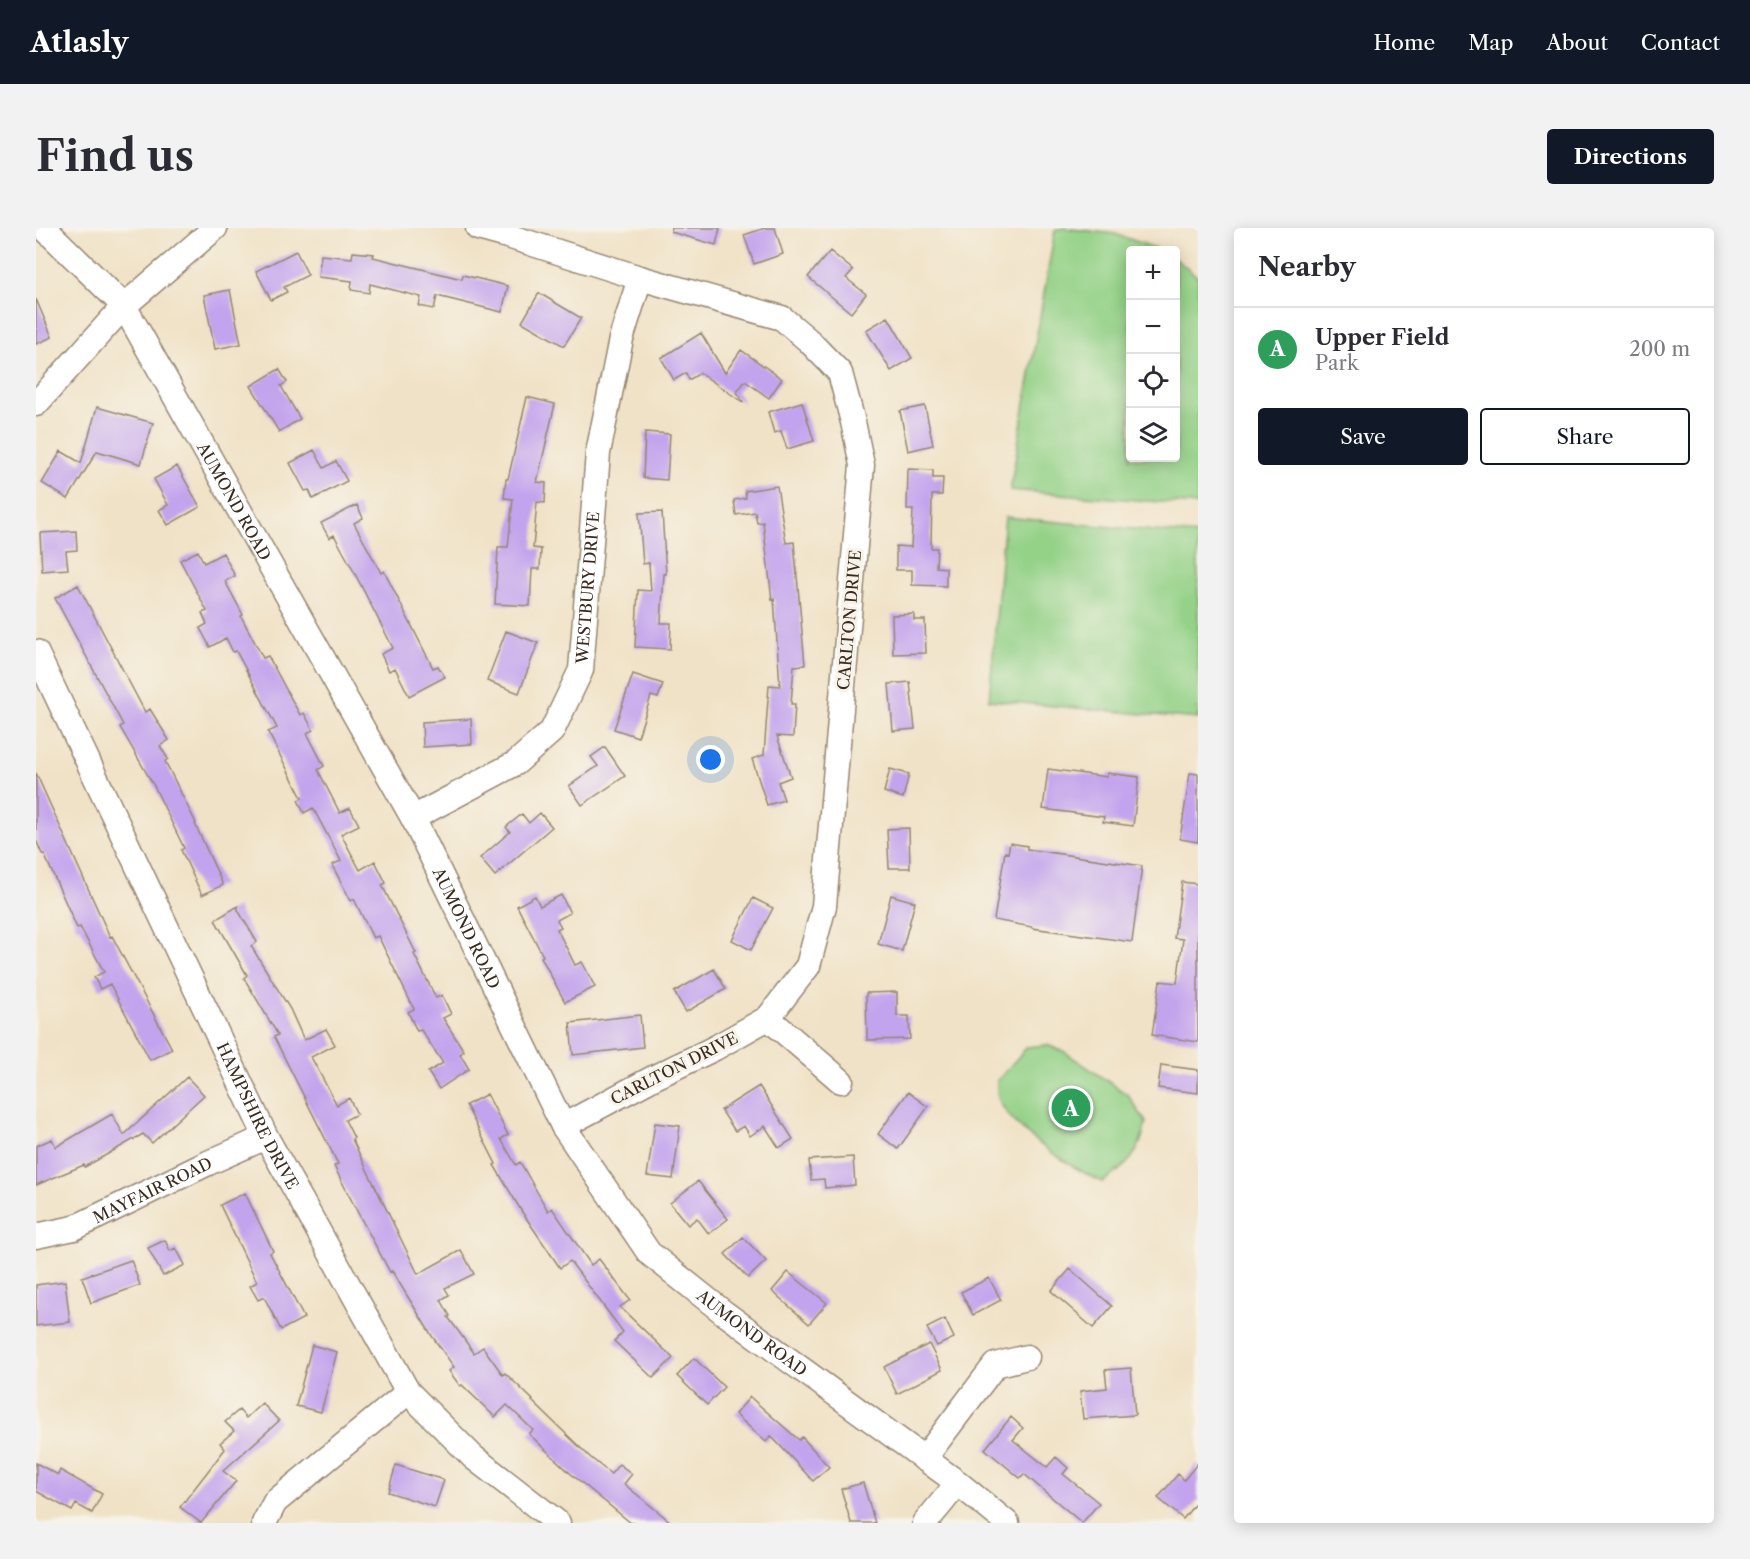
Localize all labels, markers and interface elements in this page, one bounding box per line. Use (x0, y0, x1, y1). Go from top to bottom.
text: Atlasly (30, 25, 129, 59)
text: Home (1374, 30, 1435, 55)
text: Map (1468, 30, 1513, 55)
text: About (1546, 30, 1608, 55)
text: Contact (1641, 30, 1720, 55)
button: Directions (1547, 129, 1714, 184)
text: Find us (36, 130, 194, 182)
map controls (1126, 246, 1180, 462)
button: + (1126, 246, 1180, 300)
text: Nearby (1258, 251, 1356, 283)
button: − (1126, 300, 1180, 354)
text: Upper Field (1315, 324, 1449, 351)
text: A (1270, 337, 1285, 361)
text: 200 m (1629, 337, 1690, 361)
text: Park (1315, 351, 1358, 375)
button: locate (1126, 354, 1180, 408)
button: layers (1126, 408, 1180, 462)
button: Save (1258, 408, 1468, 465)
button: Share (1480, 408, 1690, 465)
street label: AUMOND ROAD (193, 438, 275, 564)
street label: WESTBURY DRIVE (571, 511, 603, 666)
street label: CARLTON DRIVE (833, 549, 865, 691)
your location (696, 745, 725, 774)
street label: AUMOND ROAD (428, 863, 505, 992)
street label: CARLTON DRIVE (607, 1027, 741, 1109)
street label: HAMPSHIRE DRIVE (213, 1039, 303, 1193)
pin: A (1052, 1086, 1090, 1130)
street label: MAYFAIR ROAD (90, 1153, 215, 1227)
street label: AUMOND ROAD (692, 1285, 811, 1380)

